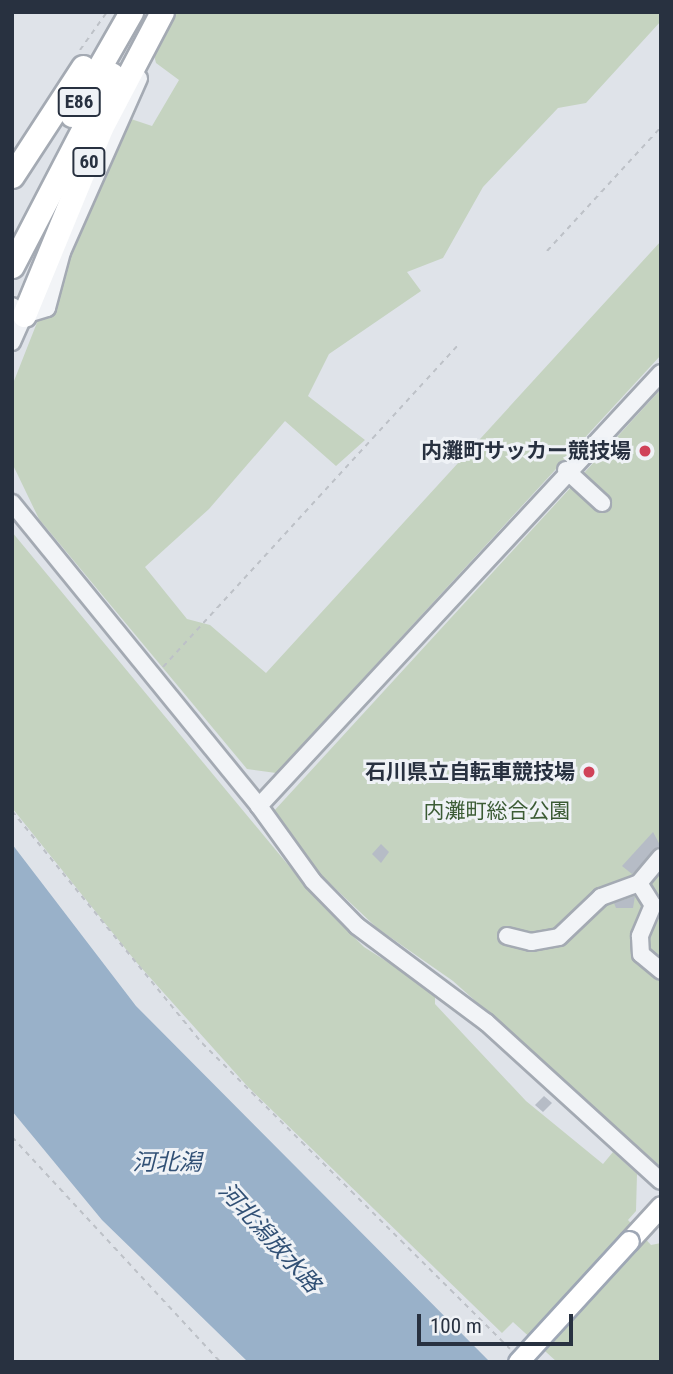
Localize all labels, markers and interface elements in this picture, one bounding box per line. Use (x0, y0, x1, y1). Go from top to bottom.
road number: E86 (56, 86, 102, 118)
road number: 60 (72, 146, 106, 178)
place label: 内灘町サッカー競技場 (421, 438, 631, 464)
marker: 内灘町サッカー競技場 (637, 443, 653, 459)
place label: 石川県立自転車競技場 (365, 759, 575, 785)
marker: 石川県立自転車競技場 (581, 764, 597, 780)
park label: 内灘町総合公園 (424, 798, 570, 824)
water label: 河北潟 (133, 1149, 201, 1177)
water label: 河北潟放水路 (213, 1177, 325, 1299)
scale bar (421, 1300, 577, 1344)
text: 100 m (430, 1314, 482, 1338)

